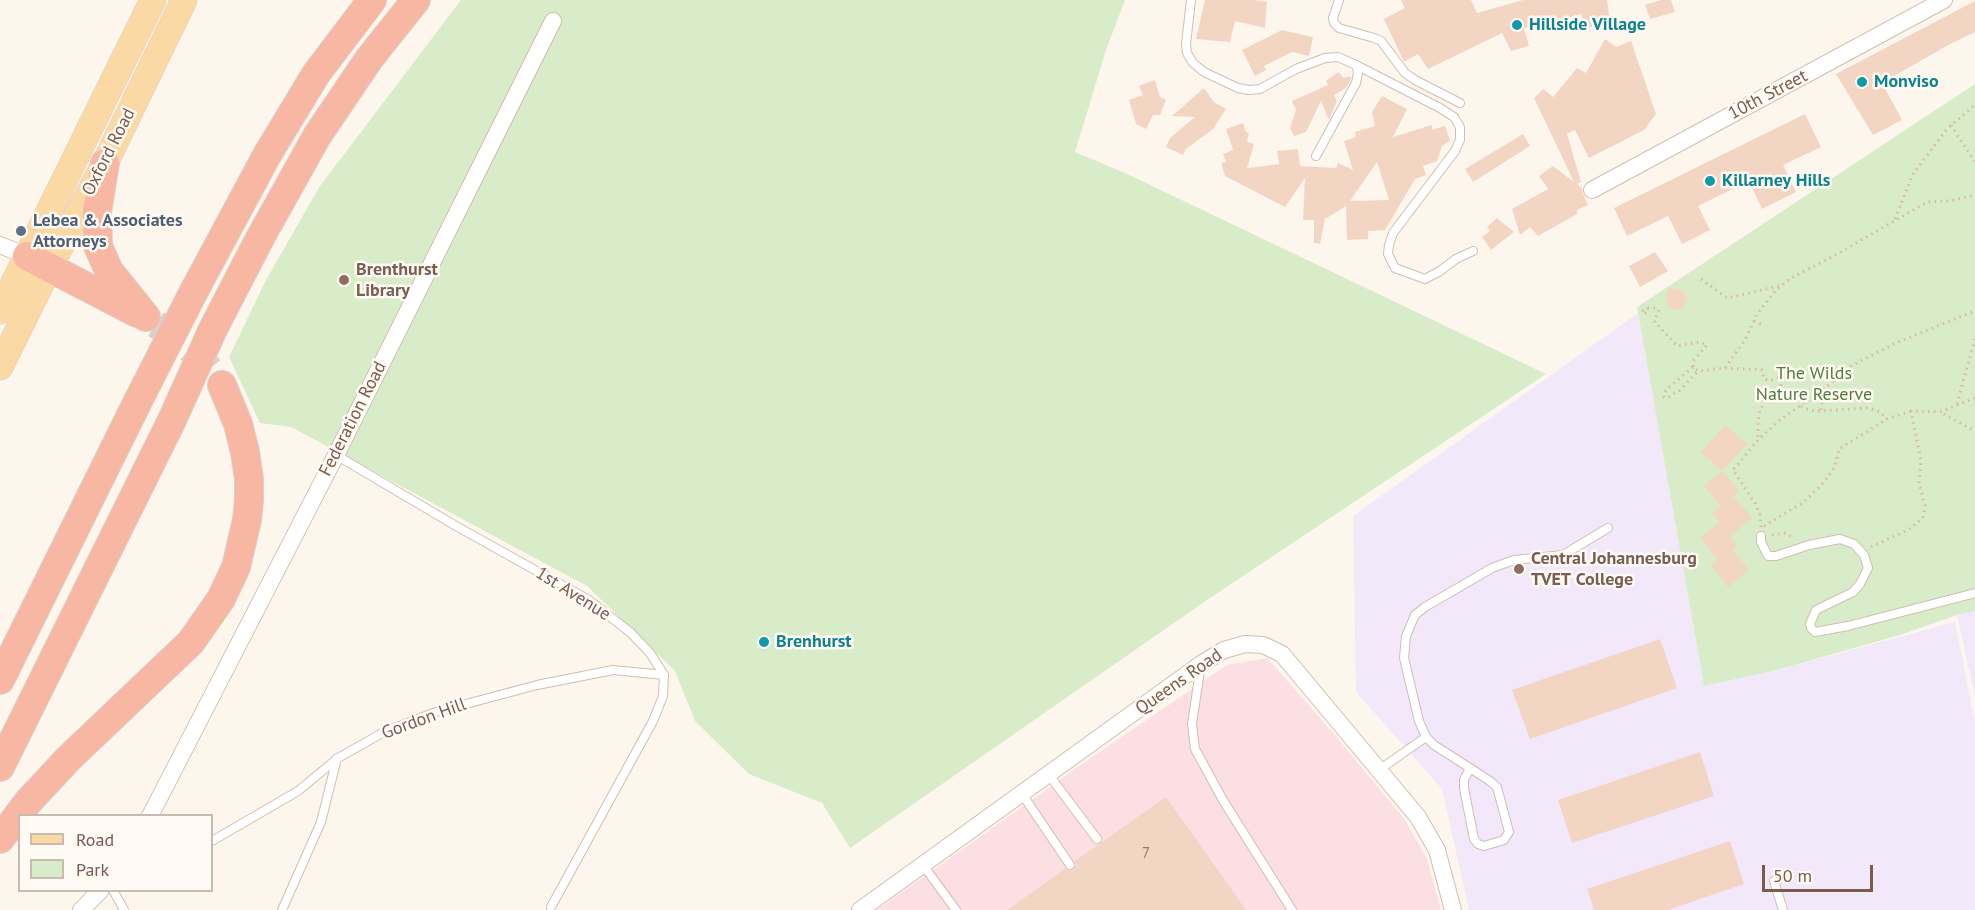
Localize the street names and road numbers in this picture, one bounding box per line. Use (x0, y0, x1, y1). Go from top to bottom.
street label: 10th Street (1725, 65, 1811, 125)
street label: Oxford Road (78, 105, 140, 199)
street label: Federation Road (315, 358, 391, 480)
street label: 1st Avenue (531, 562, 615, 626)
street label: Queens Road (1132, 644, 1226, 720)
street label: Gordon Hill (379, 694, 469, 744)

